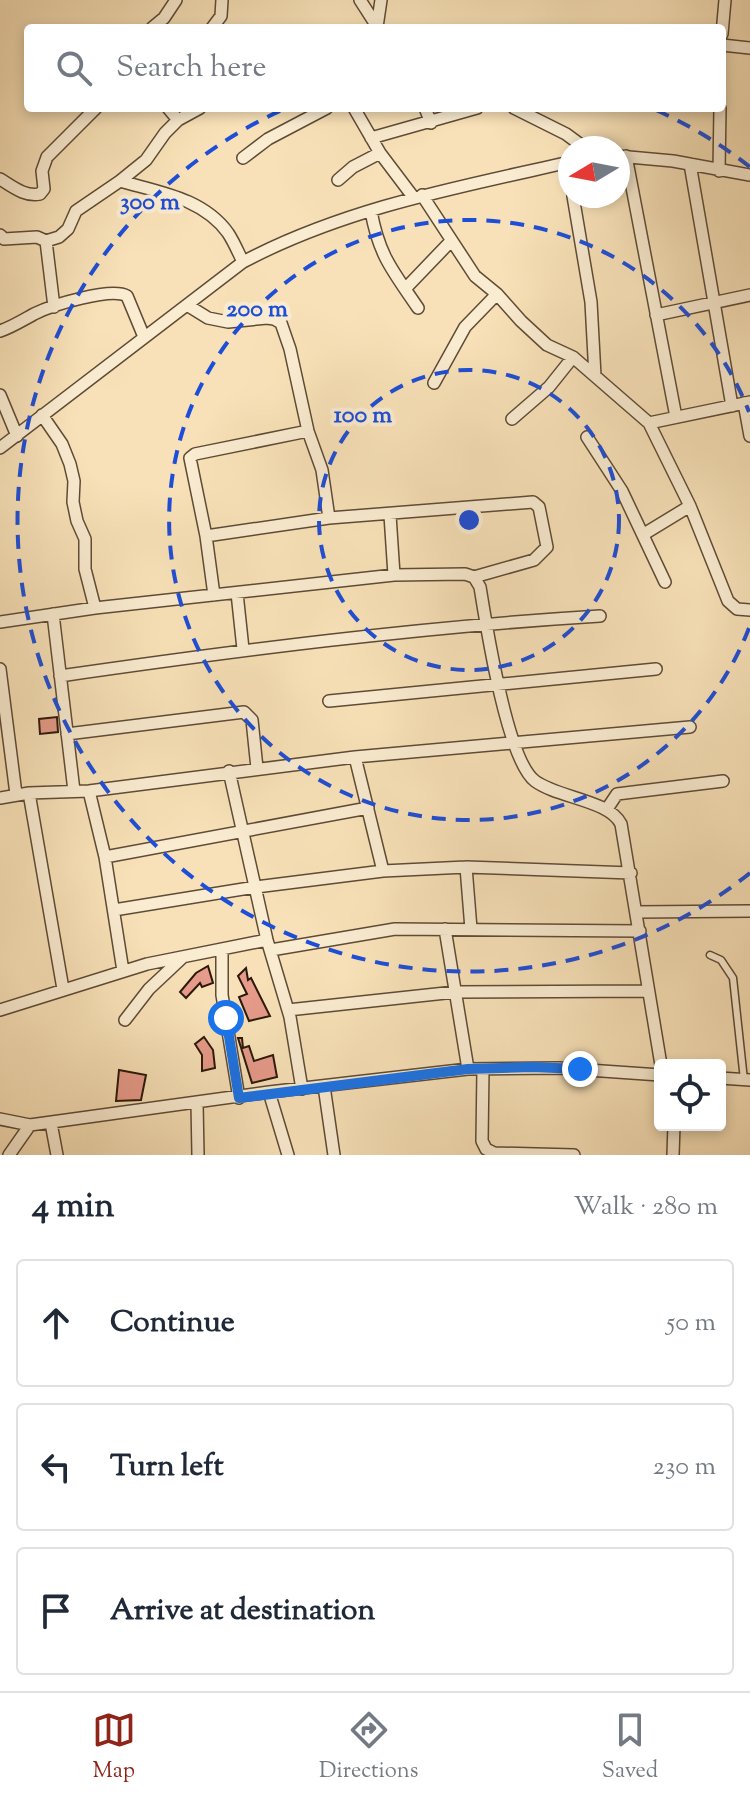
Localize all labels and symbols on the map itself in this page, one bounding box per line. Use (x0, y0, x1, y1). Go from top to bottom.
north arrow (558, 136, 630, 208)
text: 300 m (120, 186, 180, 220)
text: 200 m (226, 293, 288, 327)
text: 100 m (334, 399, 392, 433)
centre of rings (455, 506, 483, 534)
route start (208, 1000, 244, 1036)
route end (562, 1051, 598, 1087)

